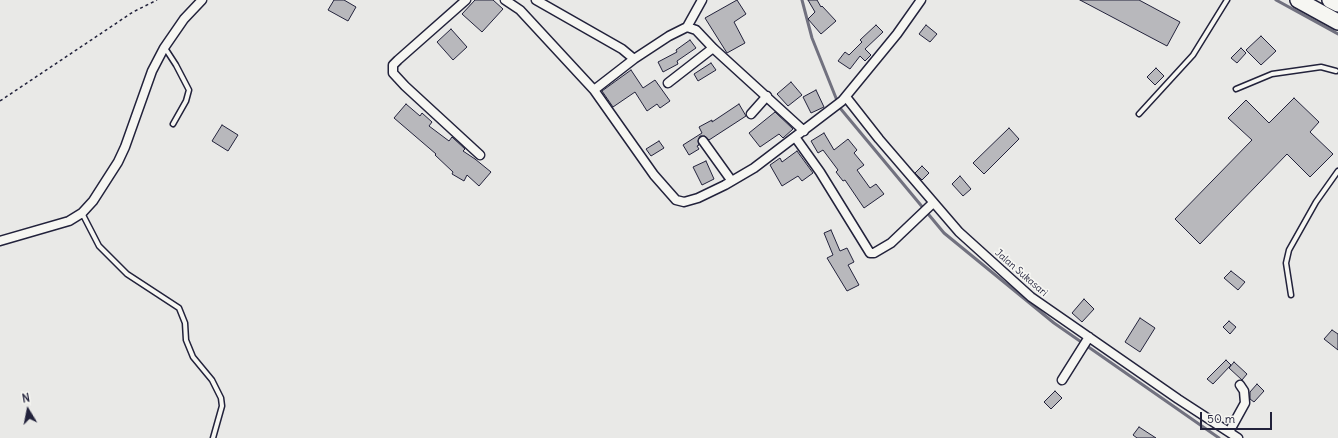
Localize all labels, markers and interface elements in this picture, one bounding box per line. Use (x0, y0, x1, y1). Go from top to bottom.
street label: Jalan Sukasari (992, 247, 1050, 299)
north arrow (8, 390, 48, 430)
text: N (21, 391, 31, 406)
scale bar (1202, 404, 1274, 430)
text: 50 m (1207, 411, 1235, 426)

